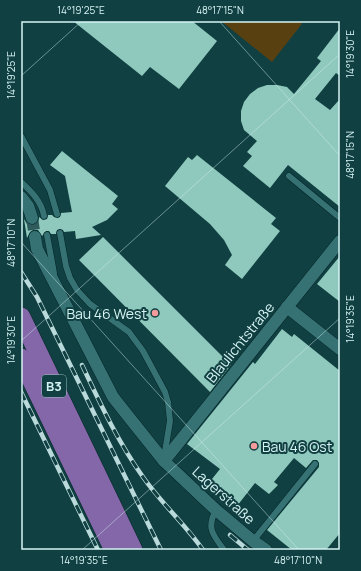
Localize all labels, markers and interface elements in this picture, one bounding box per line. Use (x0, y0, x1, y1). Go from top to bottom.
text: 14°19'25"E (57, 3, 105, 17)
text: 48°17'15"N (196, 3, 244, 17)
text: 14°19'30"E (343, 30, 357, 78)
text: 14°19'25"E (4, 51, 18, 99)
text: 48°17'15"N (343, 131, 357, 179)
text: 48°17'10"N (4, 219, 18, 267)
text: 14°19'35"E (343, 295, 357, 343)
street label: Blaulichtstraße (202, 298, 278, 386)
place label: Bau 46 West (66, 304, 147, 323)
marker: Bau 46 West (150, 308, 160, 318)
text: 14°19'30"E (4, 316, 18, 364)
road number: B3 (42, 375, 66, 397)
place label: Bau 46 Ost (262, 437, 333, 456)
marker: Bau 46 Ost (249, 441, 259, 451)
street label: Lagerstraße (189, 462, 259, 528)
text: 14°19'35"E (60, 553, 108, 567)
text: 48°17'10"N (274, 553, 322, 567)

